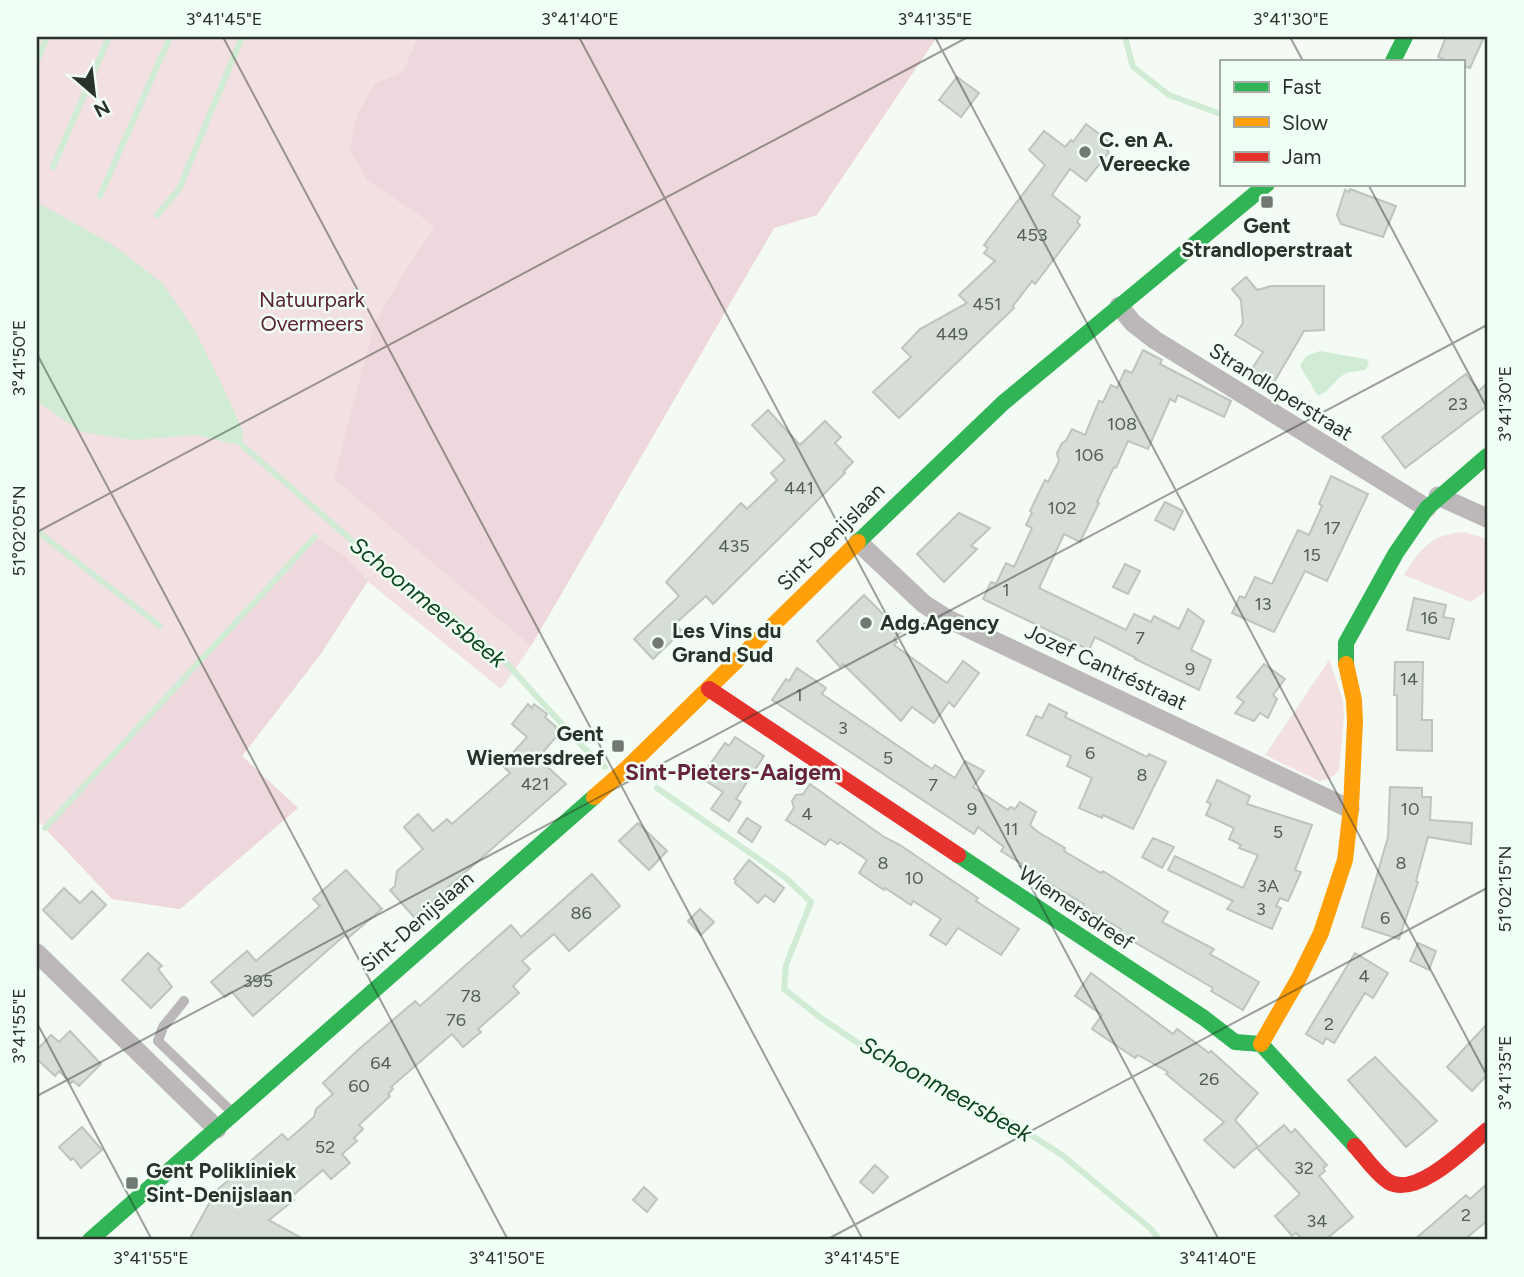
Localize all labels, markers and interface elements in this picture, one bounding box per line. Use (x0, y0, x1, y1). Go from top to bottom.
text: 3°41'45"E (186, 8, 262, 30)
text: 3°41'40"E (541, 8, 619, 30)
text: 3°41'35"E (897, 8, 973, 30)
text: 3°41'30"E (1253, 8, 1329, 30)
north arrow (60, 60, 130, 130)
legend (1220, 60, 1464, 186)
text: Fast (1282, 74, 1322, 99)
text: N (90, 95, 114, 122)
text: Slow (1282, 110, 1328, 135)
place label: C. en A. Vereecke (1099, 127, 1190, 176)
marker: C. en A. Vereecke (1077, 144, 1093, 160)
text: Jam (1282, 144, 1321, 169)
marker: Gent Strandloperstraat (1259, 194, 1275, 210)
place label: Gent Strandloperstraat (1181, 213, 1353, 262)
house number: 453 (1016, 224, 1048, 246)
park label: Natuurpark Overmeers (259, 287, 366, 336)
house number: 451 (973, 293, 1001, 315)
text: 3°41'50"E (8, 320, 30, 396)
house number: 449 (936, 323, 968, 345)
street label: Strandloperstraat (1205, 337, 1358, 446)
text: 3°41'30"E (1494, 366, 1516, 442)
house number: 23 (1448, 393, 1468, 415)
house number: 108 (1107, 413, 1137, 435)
house number: 106 (1074, 444, 1104, 466)
house number: 441 (784, 477, 814, 499)
street label: Sint-Denijslaan (772, 478, 890, 596)
text: 51°02'05"N (8, 485, 30, 577)
house number: 102 (1047, 497, 1077, 519)
house number: 17 (1323, 517, 1341, 539)
water label: Schoonmeersbeek (345, 531, 512, 674)
house number: 435 (718, 535, 750, 557)
house number: 15 (1303, 544, 1321, 566)
house number: 1 (1002, 579, 1010, 601)
house number: 13 (1254, 593, 1272, 615)
house number: 16 (1420, 607, 1438, 629)
place label: Adg.Agency (880, 610, 1000, 635)
marker: Adg.Agency (858, 615, 874, 631)
place label: Les Vins du Grand Sud (672, 618, 782, 667)
street label: Jozef Cantréstraat (1021, 618, 1191, 715)
house number: 7 (1135, 627, 1145, 649)
marker: Les Vins du Grand Sud (650, 635, 666, 651)
house number: 9 (1185, 658, 1195, 680)
house number: 14 (1400, 668, 1418, 690)
house number: 1 (795, 684, 803, 706)
house number: 3 (838, 717, 848, 739)
place label: Gent Wiemersdreef (467, 721, 605, 770)
marker: Gent Wiemersdreef (610, 738, 626, 754)
house number: 6 (1085, 742, 1095, 764)
house number: 5 (883, 747, 893, 769)
district label: Sint-Pieters-Aaigem (625, 758, 841, 786)
house number: 8 (1136, 764, 1148, 786)
house number: 421 (521, 773, 549, 795)
house number: 7 (928, 774, 938, 796)
house number: 9 (967, 798, 977, 820)
house number: 10 (1401, 798, 1419, 820)
house number: 4 (801, 803, 813, 825)
house number: 11 (1004, 818, 1018, 840)
house number: 5 (1273, 821, 1283, 843)
text: 51°02'15"N (1494, 845, 1516, 933)
house number: 8 (877, 852, 889, 874)
house number: 8 (1395, 852, 1407, 874)
street label: Wiemersdreef (1014, 860, 1139, 955)
street label: Sint-Denijslaan (355, 866, 478, 978)
house number: 10 (905, 867, 923, 889)
house number: 3A (1257, 875, 1279, 897)
house number: 3 (1256, 898, 1266, 920)
house number: 86 (570, 902, 592, 924)
house number: 6 (1380, 907, 1390, 929)
house number: 4 (1358, 965, 1370, 987)
house number: 395 (243, 970, 273, 992)
house number: 78 (461, 985, 481, 1007)
text: 3°41'55"E (8, 988, 30, 1064)
house number: 76 (446, 1009, 466, 1031)
house number: 2 (1324, 1013, 1334, 1035)
water label: Schoonmeersbeek (855, 1030, 1038, 1148)
text: 3°41'35"E (1494, 1035, 1516, 1111)
house number: 64 (370, 1052, 392, 1074)
house number: 26 (1199, 1068, 1219, 1090)
house number: 60 (348, 1075, 370, 1097)
house number: 52 (315, 1136, 335, 1158)
house number: 32 (1294, 1157, 1314, 1179)
place label: Gent Polikliniek Sint-Denijslaan (146, 1158, 297, 1207)
marker: Gent Polikliniek Sint-Denijslaan (124, 1175, 140, 1191)
house number: 2 (1461, 1204, 1471, 1226)
house number: 34 (1307, 1210, 1327, 1232)
text: 3°41'55"E (113, 1247, 189, 1269)
text: 3°41'50"E (469, 1247, 545, 1269)
text: 3°41'45"E (824, 1247, 900, 1269)
text: 3°41'40"E (1179, 1247, 1257, 1269)

